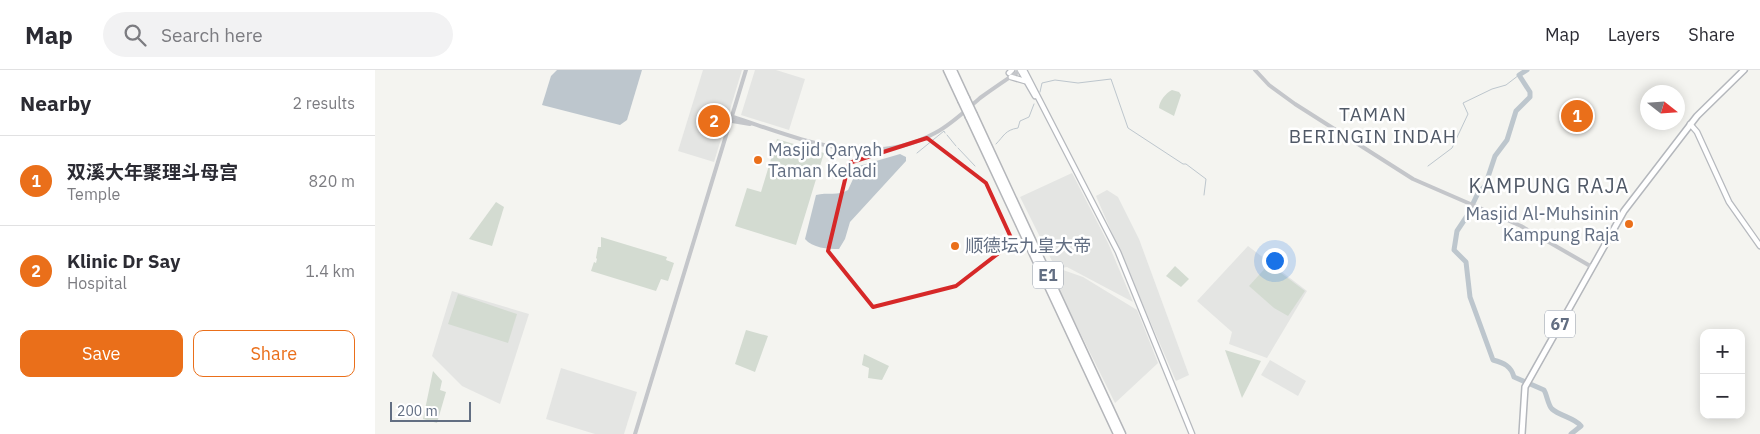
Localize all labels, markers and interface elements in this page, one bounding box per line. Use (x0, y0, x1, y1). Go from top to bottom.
search box (103, 12, 453, 57)
text: Map (25, 19, 73, 51)
icon: search (121, 21, 149, 49)
text: Search here (161, 23, 263, 47)
text: Map (1545, 23, 1580, 46)
text: Layers (1608, 23, 1660, 46)
text: Share (1688, 23, 1735, 46)
north arrow (1640, 85, 1685, 130)
text: Nearby (20, 89, 91, 117)
text: 2 results (292, 93, 355, 113)
pin: 1 (1561, 97, 1593, 135)
pin: 2 (698, 102, 730, 140)
district label: TAMAN BERINGIN INDAH (1289, 102, 1457, 148)
place label: Masjid Qaryah Taman Keladi (768, 138, 882, 182)
marker: Masjid Qaryah Taman Keladi (752, 154, 764, 166)
text: 双溪大年聚理斗母宫 (67, 160, 238, 184)
text: 1 (31, 171, 41, 191)
text: 820 m (308, 171, 355, 191)
district label: KAMPUNG RAJA (1469, 172, 1629, 199)
text: Temple (67, 184, 120, 204)
place label: Masjid Al-Muhsinin Kampung Raja (1466, 202, 1619, 246)
marker: Masjid Al-Muhsinin Kampung Raja (1623, 218, 1635, 230)
place label: 顺德坛九皇大帝 (965, 234, 1091, 257)
marker: 顺德坛九皇大帝 (949, 240, 961, 252)
your location (1262, 248, 1288, 274)
text: Klinic Dr Say (67, 249, 180, 273)
text: 2 (31, 261, 41, 281)
text: 1.4 km (305, 261, 355, 281)
road number: E1 (1033, 262, 1063, 288)
text: Hospital (67, 273, 127, 293)
road number: 67 (1545, 310, 1575, 338)
map controls (1700, 329, 1745, 419)
button: + (1700, 329, 1745, 374)
button: Save (20, 330, 183, 377)
button: Share (193, 330, 355, 377)
button: − (1700, 374, 1745, 419)
scale bar (390, 399, 471, 422)
text: 200 m (397, 402, 438, 420)

